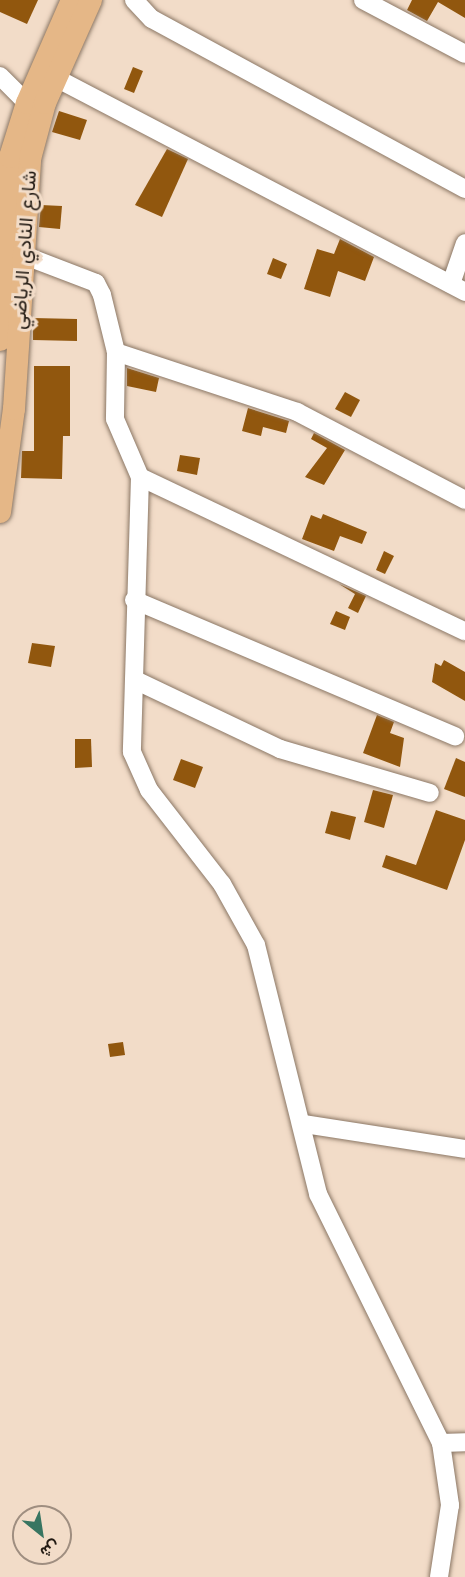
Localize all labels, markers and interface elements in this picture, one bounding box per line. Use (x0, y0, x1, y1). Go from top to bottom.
street label: شارع النادي الرياضي (6, 170, 42, 330)
north arrow (12, 1505, 72, 1565)
text: ش (37, 1536, 63, 1562)

